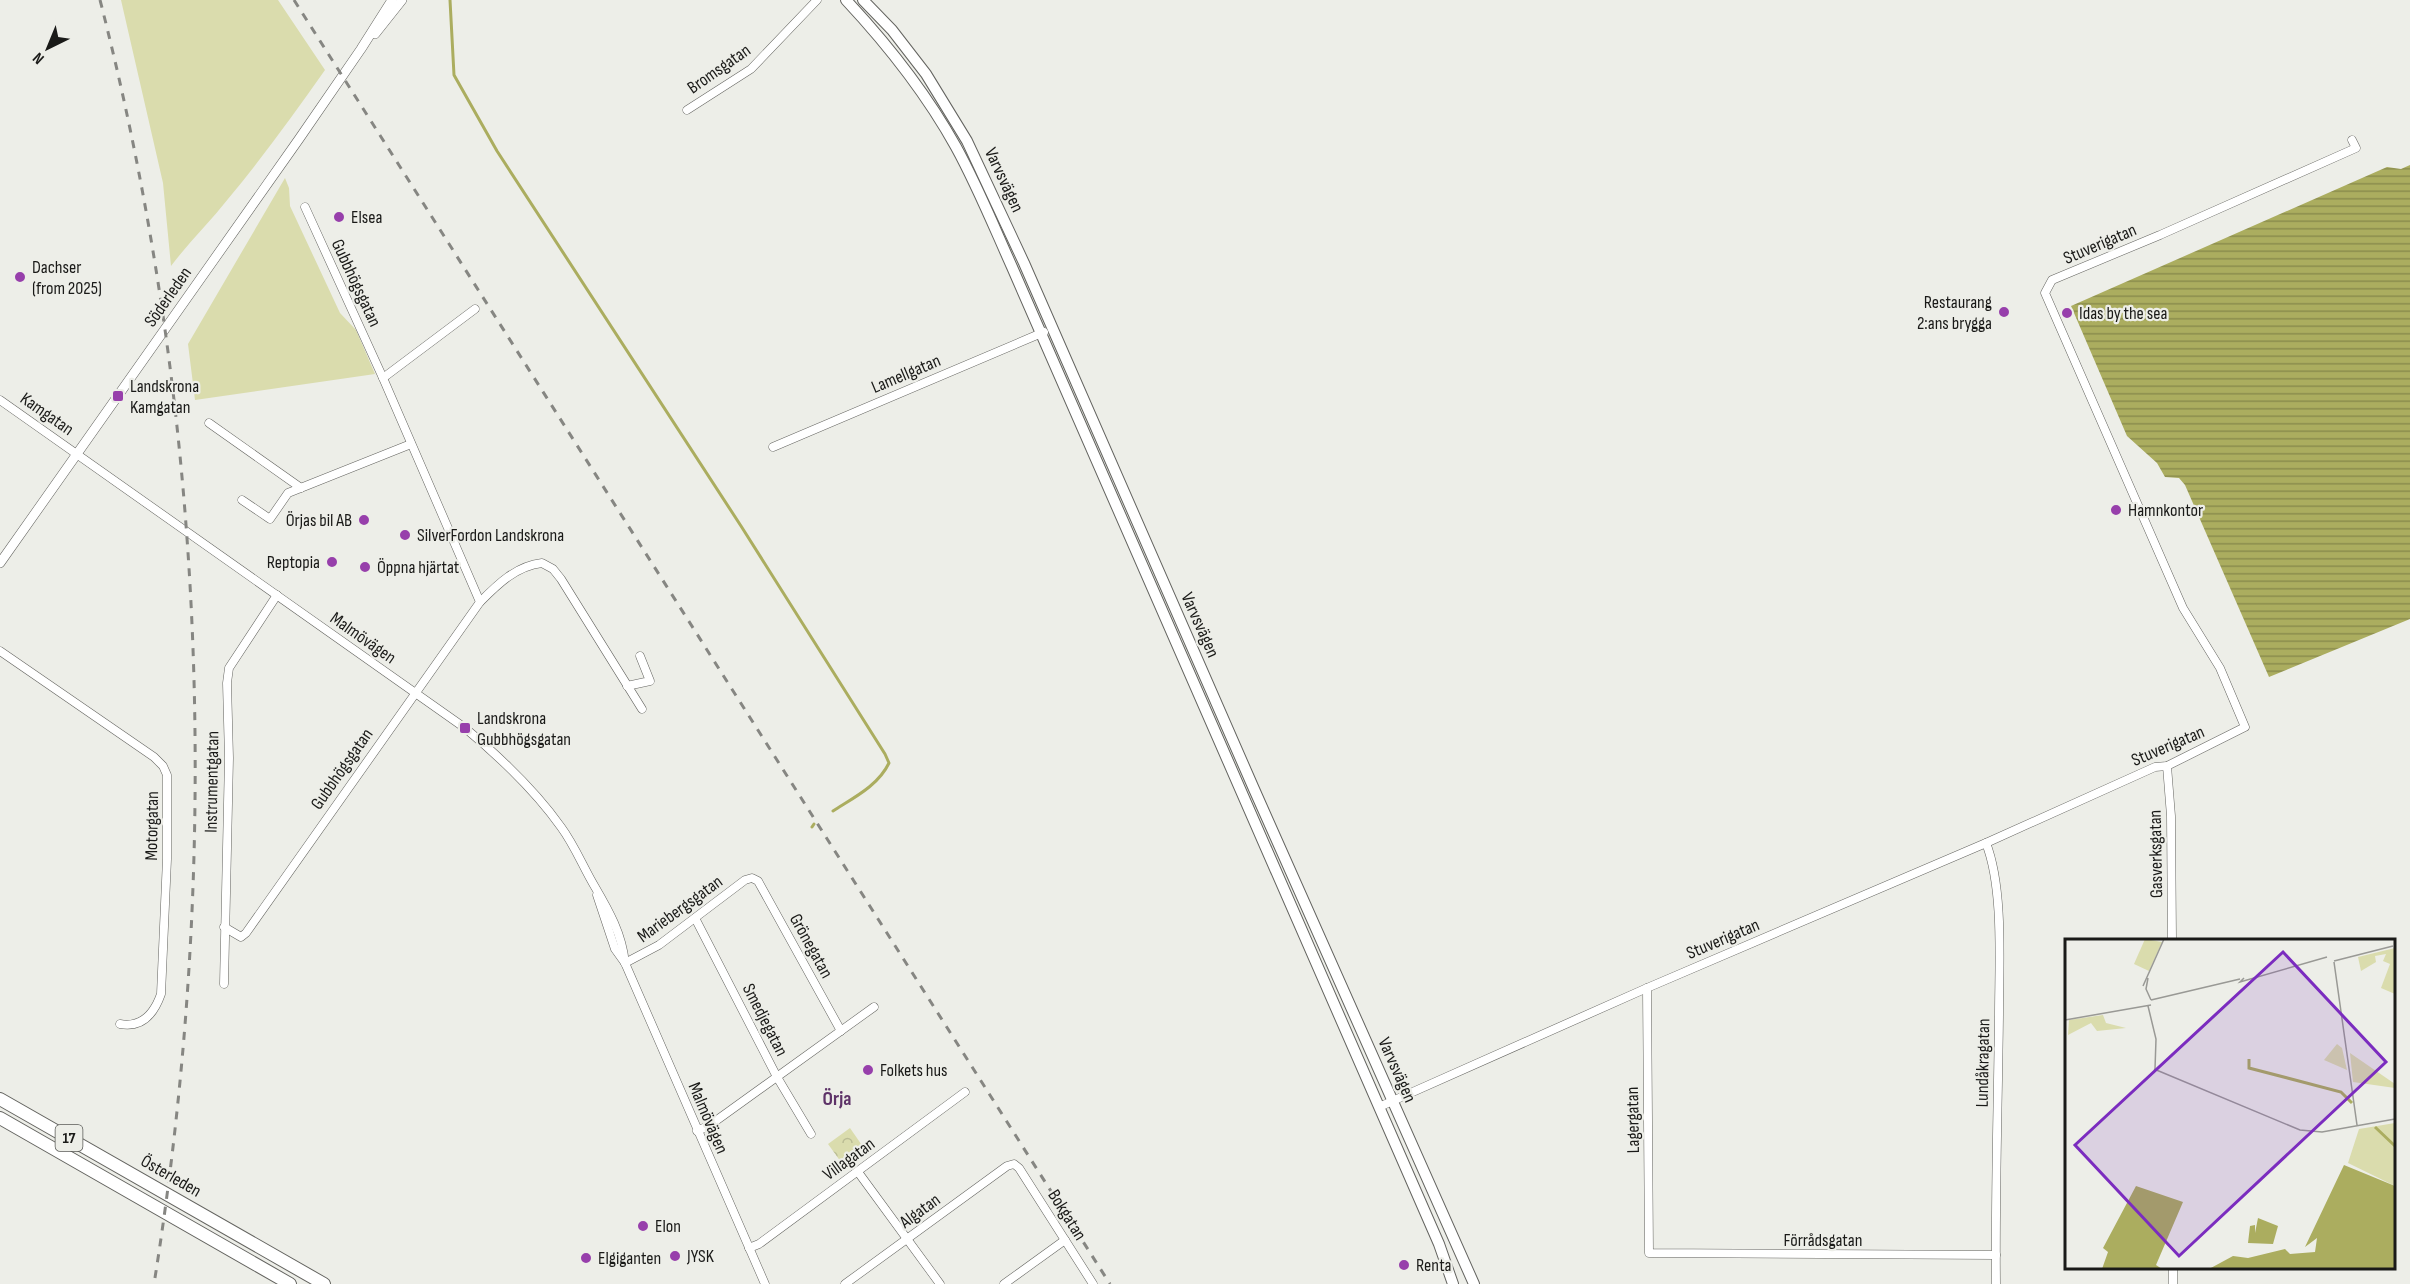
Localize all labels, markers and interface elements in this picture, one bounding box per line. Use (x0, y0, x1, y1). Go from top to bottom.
north arrow (18, 18, 78, 78)
street label: Bromsgatan (683, 40, 755, 98)
text: N (29, 48, 48, 68)
street label: Varvsvägen (980, 144, 1028, 216)
place label: Elsea (351, 207, 382, 228)
marker: Elsea (332, 210, 346, 224)
street label: Stuverigatan (2060, 219, 2140, 269)
street label: Gubbhögsgatan (327, 236, 385, 330)
place label: Dachser (from 2025) (32, 257, 102, 299)
street label: Söderleden (140, 263, 196, 331)
marker: Dachser (from 2025) (13, 270, 27, 284)
place label: Restaurang 2:ans brygga (1917, 292, 1992, 334)
place label: Idas by the sea (2079, 303, 2167, 324)
marker: Restaurang 2:ans brygga (1997, 305, 2011, 319)
marker: Idas by the sea (2060, 306, 2074, 320)
street label: Lamellgatan (868, 350, 944, 398)
place label: Landskrona Kamgatan (130, 376, 199, 418)
street label: Kamgatan (16, 388, 78, 440)
marker: Landskrona Kamgatan (111, 389, 125, 403)
place label: Hamnkontor (2128, 500, 2203, 521)
marker: Hamnkontor (2109, 503, 2123, 517)
place label: Örjas bil AB (286, 510, 352, 531)
marker: Örjas bil AB (357, 513, 371, 527)
place label: SilverFordon Landskrona (417, 525, 564, 546)
marker: SilverFordon Landskrona (398, 528, 412, 542)
place label: Reptopia (267, 552, 320, 573)
marker: Reptopia (325, 555, 339, 569)
place label: Öppna hjärtat (377, 557, 460, 578)
marker: Öppna hjärtat (358, 560, 372, 574)
street label: Varvsvägen (1176, 589, 1224, 661)
street label: Malmövägen (326, 608, 400, 668)
place label: Landskrona Gubbhögsgatan (477, 708, 571, 750)
marker: Landskrona Gubbhögsgatan (458, 721, 472, 735)
street label: Stuverigatan (2128, 721, 2208, 771)
street label: Gubbhögsgatan (306, 724, 378, 814)
street label: Instrumentgatan (201, 731, 223, 833)
street label: Motorgatan (141, 791, 163, 861)
street label: Gasverksgatan (2145, 810, 2167, 898)
street label: Mariebergsgatan (633, 871, 727, 947)
street label: Grönegatan (785, 910, 837, 982)
street label: Stuverigatan (1683, 914, 1763, 964)
inset map (2065, 939, 2395, 1269)
street label: Smedjegatan (738, 980, 792, 1060)
street label: Lundåkragatan (1972, 1018, 1994, 1108)
street label: Varvsvägen (1373, 1034, 1421, 1106)
place label: Folkets hus (880, 1060, 948, 1081)
marker: Folkets hus (861, 1063, 875, 1077)
street label: Malmövägen (684, 1079, 732, 1157)
district label: Örja (823, 1087, 851, 1111)
street label: Lagergatan (1622, 1087, 1644, 1153)
road number: 17 (56, 1125, 82, 1151)
street label: Villagatan (819, 1133, 879, 1185)
street label: Österleden (137, 1150, 205, 1202)
street label: Bokgatan (1043, 1186, 1091, 1244)
street label: Algatan (895, 1189, 944, 1233)
place label: Elon (655, 1216, 681, 1237)
marker: Elon (636, 1219, 650, 1233)
street label: Förrådsgatan (1784, 1230, 1862, 1251)
place label: JYSK (686, 1246, 715, 1267)
place label: Elgiganten (598, 1248, 661, 1269)
marker: JYSK (668, 1249, 682, 1263)
marker: Elgiganten (579, 1251, 593, 1265)
place label: Renta (1416, 1255, 1452, 1276)
marker: Renta (1397, 1258, 1411, 1272)

